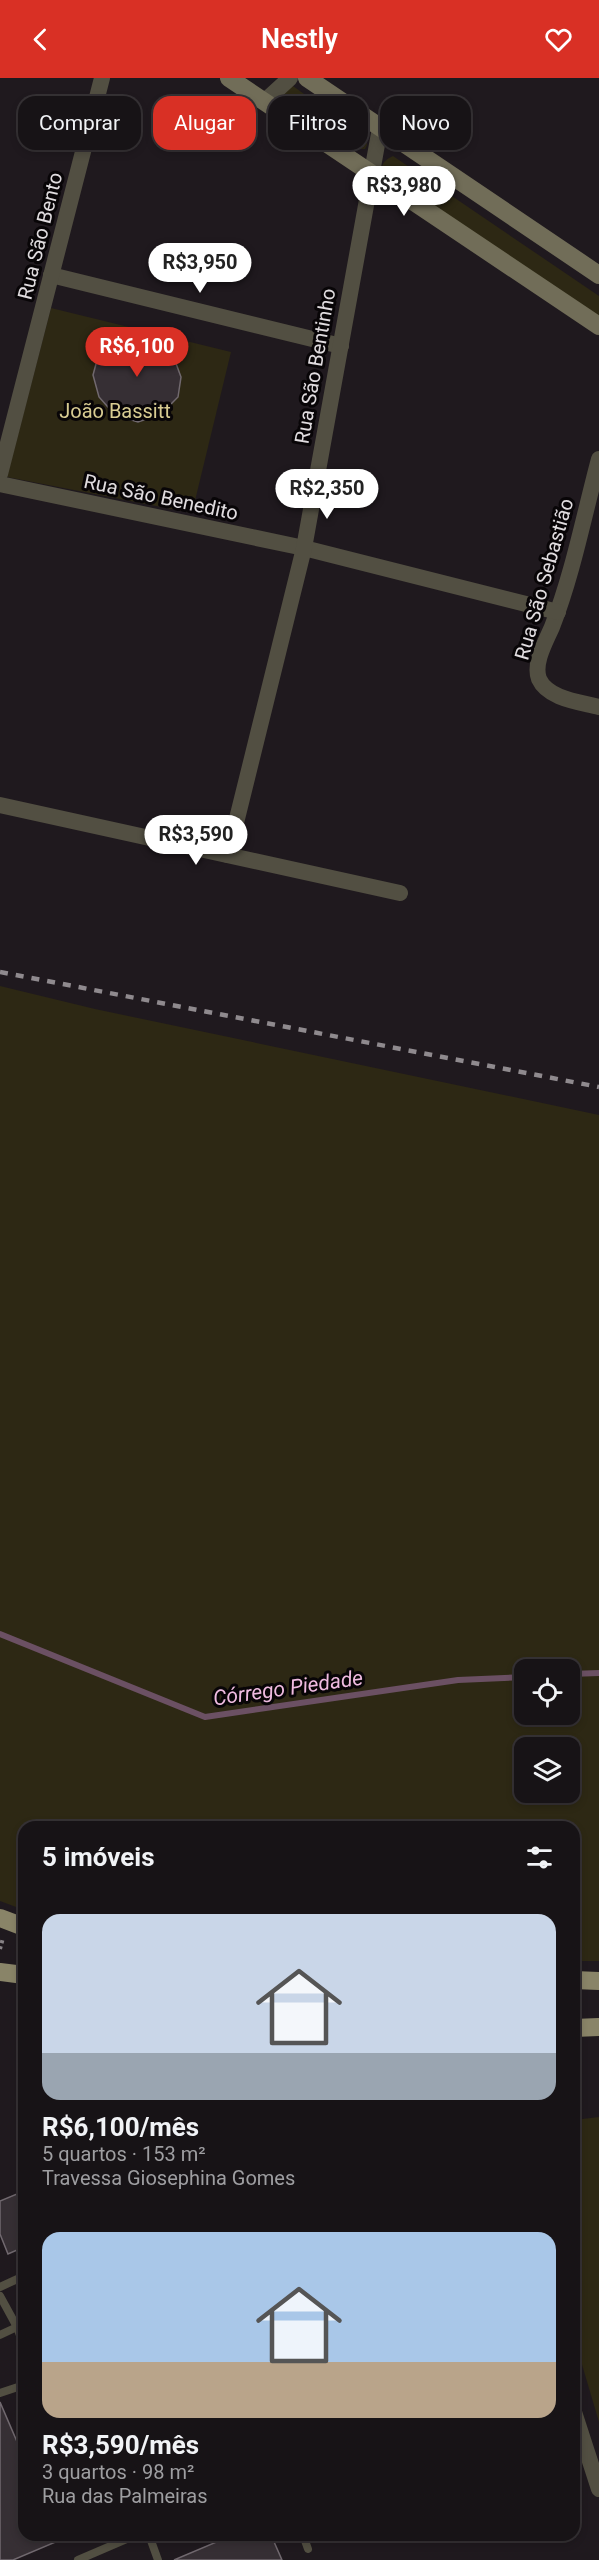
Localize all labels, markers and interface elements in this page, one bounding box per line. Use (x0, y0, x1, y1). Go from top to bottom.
icon: back (24, 23, 57, 56)
text: Nestly (261, 23, 338, 55)
icon: heart (542, 23, 575, 56)
chip: Comprar (18, 96, 141, 150)
chip: Alugar (153, 96, 256, 150)
chip: Filtros (268, 96, 368, 150)
chip: Novo (380, 96, 471, 150)
pin: R$3,980 (349, 166, 459, 217)
street label: Rua São Bento (13, 170, 67, 302)
text: R$3,980 (366, 173, 442, 197)
pin: R$3,950 (145, 243, 255, 294)
text: R$3,950 (162, 250, 238, 274)
street label: Rua São Bentinho (290, 286, 340, 446)
pin: R$6,100 (82, 327, 192, 378)
text: R$6,100 (99, 334, 175, 358)
park label: João Bassitt (59, 399, 171, 423)
street label: Rua São Benedito (82, 469, 240, 525)
pin: R$2,350 (272, 469, 382, 520)
text: R$2,350 (289, 476, 365, 500)
street label: Rua São Sebastião (509, 495, 579, 663)
pin: R$3,590 (141, 815, 251, 866)
text: R$3,590 (158, 822, 234, 846)
map controls (514, 1659, 580, 1803)
button: locate (514, 1659, 580, 1725)
water label: Córrego Piedade (212, 1666, 365, 1710)
button: layers (514, 1737, 580, 1803)
icon: filters (523, 1841, 556, 1874)
text: 5 imóveis (42, 1842, 155, 1872)
icon: home (245, 1953, 353, 2061)
text: R$6,100/mês (42, 2112, 199, 2142)
text: 5 quartos · 153 m² (42, 2142, 206, 2166)
text: Travessa Giosephina Gomes (42, 2166, 295, 2190)
icon: home (245, 2271, 353, 2379)
text: R$3,590/mês (42, 2430, 199, 2460)
text: 3 quartos · 98 m² (42, 2460, 194, 2484)
text: Rua das Palmeiras (42, 2484, 207, 2508)

